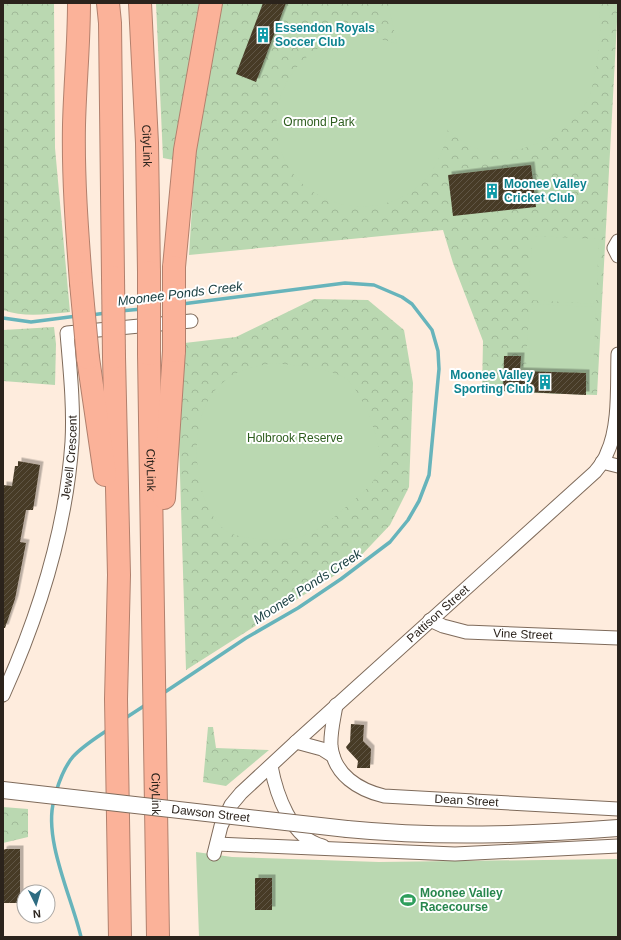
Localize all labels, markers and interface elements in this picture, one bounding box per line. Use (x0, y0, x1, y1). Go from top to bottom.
place label: Essendon Royals Soccer Club (275, 21, 375, 49)
building icon: Essendon Royals Soccer Club (254, 26, 272, 44)
park label: Ormond Park (283, 115, 356, 129)
street label: CityLink (139, 124, 154, 168)
place label: Moonee Valley Cricket Club (504, 177, 587, 205)
building icon: Moonee Valley Cricket Club (483, 182, 501, 200)
water label: Moonee Ponds Creek (117, 278, 245, 309)
place label: Moonee Valley Sporting Club (450, 368, 533, 396)
building icon: Moonee Valley Sporting Club (536, 373, 554, 391)
street label: Jewell Crescent (58, 414, 80, 501)
park label: Holbrook Reserve (247, 431, 343, 445)
street label: CityLink (143, 449, 158, 492)
water label: Moonee Ponds Creek (250, 545, 365, 627)
street label: Pattison Street (404, 582, 472, 645)
street label: Vine Street (493, 626, 553, 642)
street label: CityLink (148, 772, 163, 816)
street label: Dean Street (434, 792, 500, 809)
street label: Dawson Street (171, 802, 251, 825)
north arrow (16, 884, 56, 924)
place label: Moonee Valley Racecourse (420, 886, 503, 914)
sports icon: Moonee Valley Racecourse (399, 891, 417, 909)
text: N (32, 908, 41, 920)

